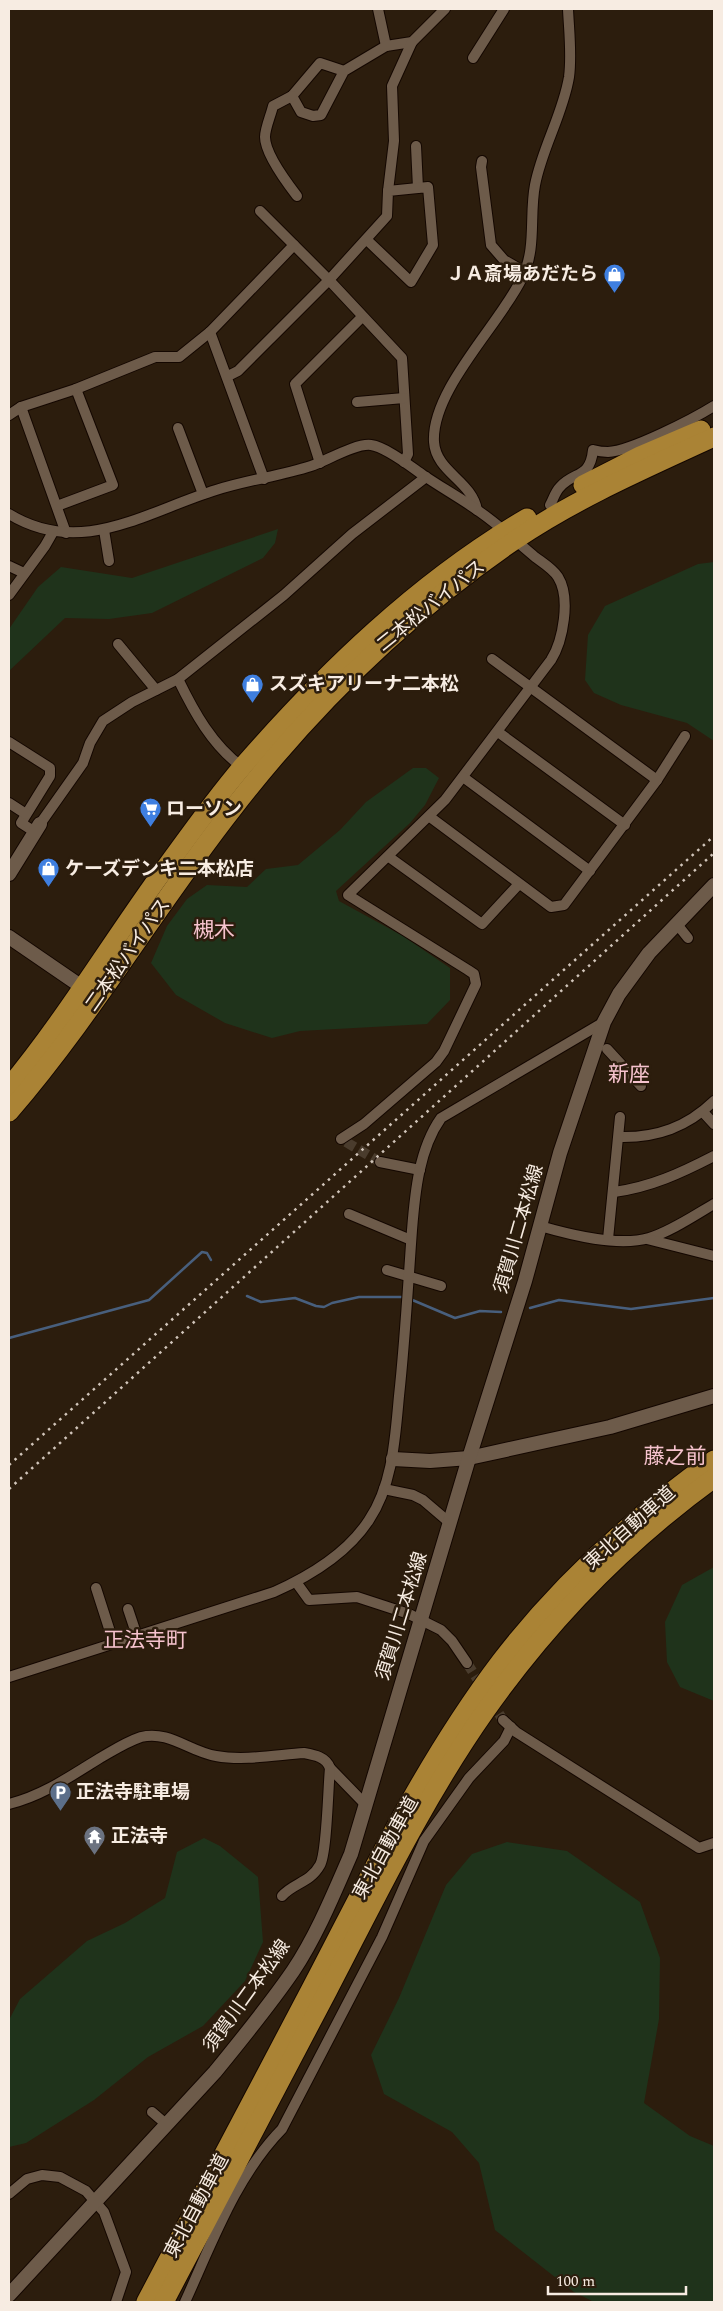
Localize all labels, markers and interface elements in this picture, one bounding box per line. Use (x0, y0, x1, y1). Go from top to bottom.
place label: ＪＡ斎場あだたら (446, 260, 598, 289)
shop icon: ＪＡ斎場あだたら (602, 262, 626, 293)
street label: 二本松バイパス (370, 553, 492, 659)
place label: スズキアリーナ二本松 (269, 670, 459, 699)
shop icon: スズキアリーナ二本松 (241, 672, 265, 703)
place label: ローソン (166, 795, 242, 824)
supermarket icon: ローソン (138, 797, 162, 828)
place label: ケーズデンキ二本松店 (65, 855, 254, 884)
shop icon: ケーズデンキ二本松店 (37, 857, 61, 888)
street label: 二本松バイパス (78, 892, 178, 1018)
district label: 槻木 (193, 915, 235, 947)
district label: 新座 (608, 1059, 650, 1091)
street label: 須賀川二本松線 (487, 1161, 551, 1297)
district label: 藤之前 (644, 1441, 707, 1473)
street label: 東北自動車道 (578, 1479, 682, 1577)
street label: 須賀川二本松線 (369, 1548, 435, 1684)
district label: 正法寺町 (103, 1625, 187, 1657)
place label: 正法寺駐車場 (76, 1778, 190, 1807)
parking icon: 正法寺駐車場 (48, 1780, 72, 1811)
street label: 東北自動車道 (346, 1791, 426, 1905)
place label: 正法寺 (111, 1822, 168, 1851)
temple icon: 正法寺 (83, 1824, 107, 1855)
street label: 須賀川二本松線 (196, 1934, 298, 2058)
street label: 東北自動車道 (157, 2149, 237, 2263)
scale bar (548, 2264, 686, 2296)
text: 100 m (556, 2270, 595, 2293)

